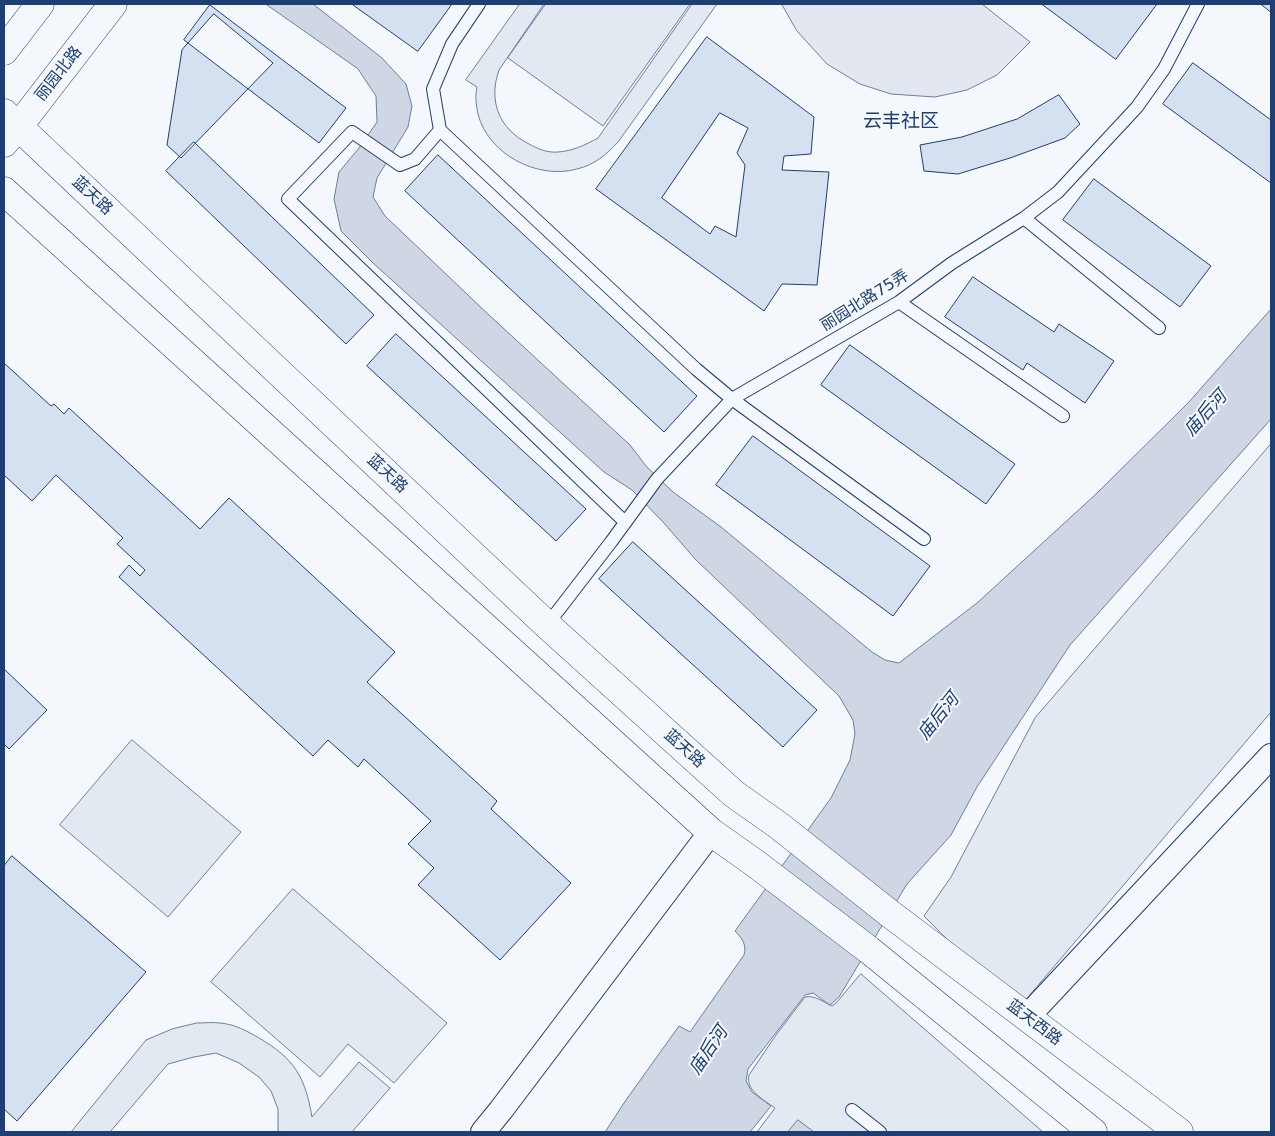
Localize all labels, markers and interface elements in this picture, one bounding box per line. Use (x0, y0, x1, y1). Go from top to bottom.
street label: 丽园北路 (32, 43, 86, 105)
district label: 云丰社区 (863, 111, 939, 133)
street label: 蓝天路 (68, 173, 116, 219)
street label: 丽园北路75弄 (817, 266, 913, 336)
water label: 庙后河 (1180, 387, 1232, 441)
street label: 蓝天路 (363, 451, 411, 497)
water label: 庙后河 (914, 689, 964, 745)
street label: 蓝天路 (660, 726, 708, 772)
street label: 蓝天西路 (1003, 996, 1065, 1050)
water label: 庙后河 (685, 1023, 733, 1079)

